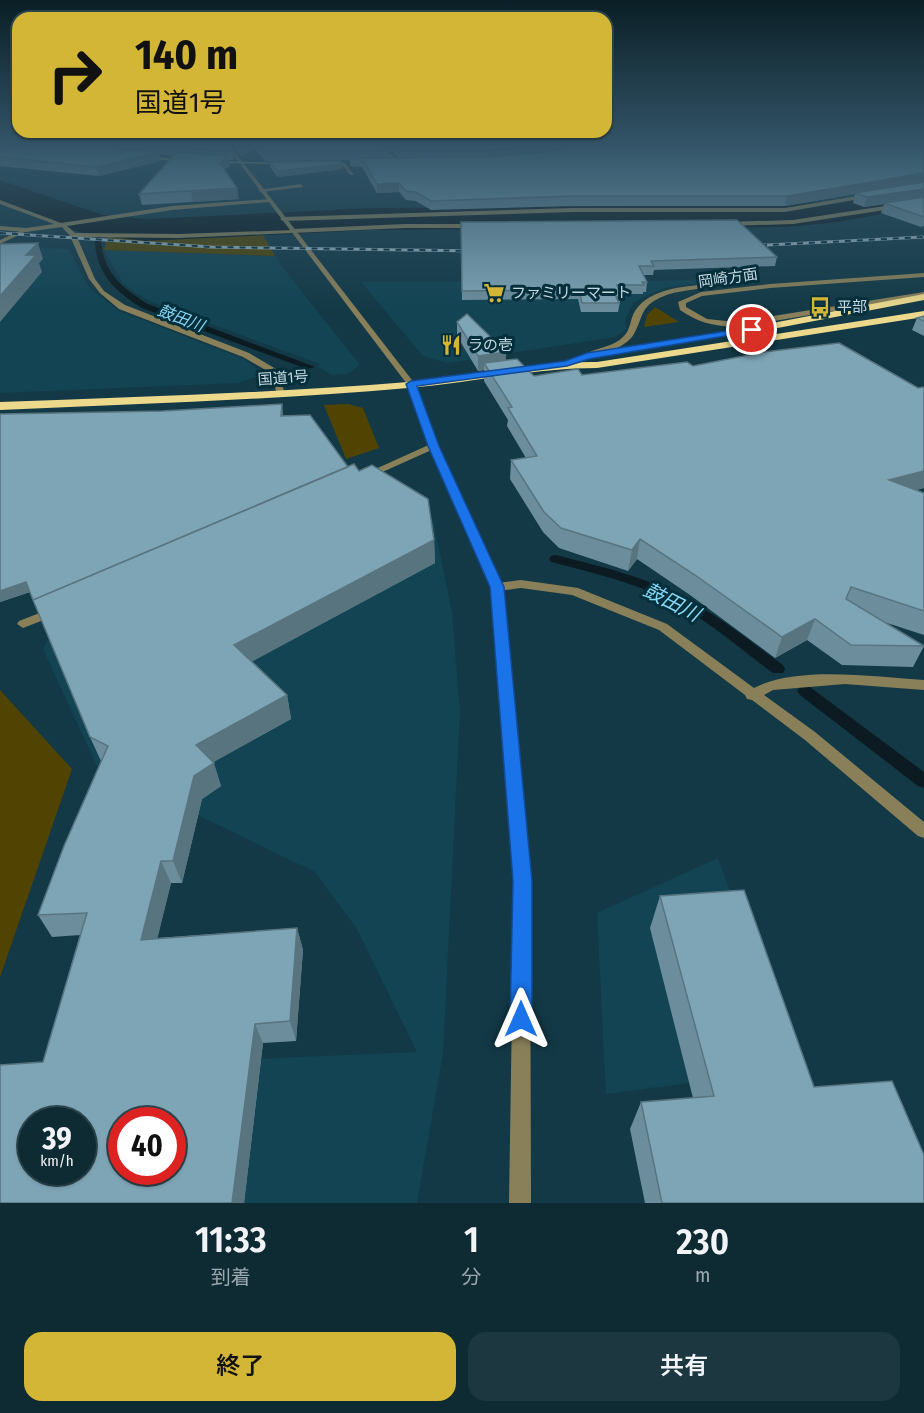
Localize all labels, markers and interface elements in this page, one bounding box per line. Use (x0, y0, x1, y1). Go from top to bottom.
text: 140 m (135, 30, 238, 80)
icon: right (36, 36, 114, 114)
text: 国道1号 (135, 87, 227, 119)
street label: 岡崎方面 (697, 265, 759, 291)
supermarket icon: ファミリーマート (482, 281, 506, 305)
place label: ファミリーマート (511, 284, 631, 302)
bus stop icon: 平部 (808, 295, 832, 319)
place label: 平部 (837, 298, 867, 316)
water label: 鼓田川 (155, 301, 209, 336)
pin (726, 304, 777, 355)
icon: arrive (735, 313, 768, 346)
restaurant icon: ラの壱 (439, 333, 463, 357)
place label: ラの壱 (468, 336, 513, 354)
street label: 国道1号 (257, 367, 309, 389)
water label: 鼓田川 (640, 578, 706, 627)
position arrow (489, 987, 553, 1051)
speed limit sign: 40 (108, 1107, 186, 1185)
text: 39 (42, 1121, 72, 1157)
text: km/h (40, 1152, 74, 1170)
text: 11:33 (195, 1218, 267, 1262)
text: 1 (464, 1218, 479, 1262)
text: 230 (676, 1220, 729, 1264)
text: m (695, 1263, 710, 1287)
text: 到着 (211, 1265, 251, 1289)
text: 分 (461, 1265, 481, 1289)
button: 終了 (24, 1332, 456, 1401)
button: 共有 (468, 1332, 900, 1401)

